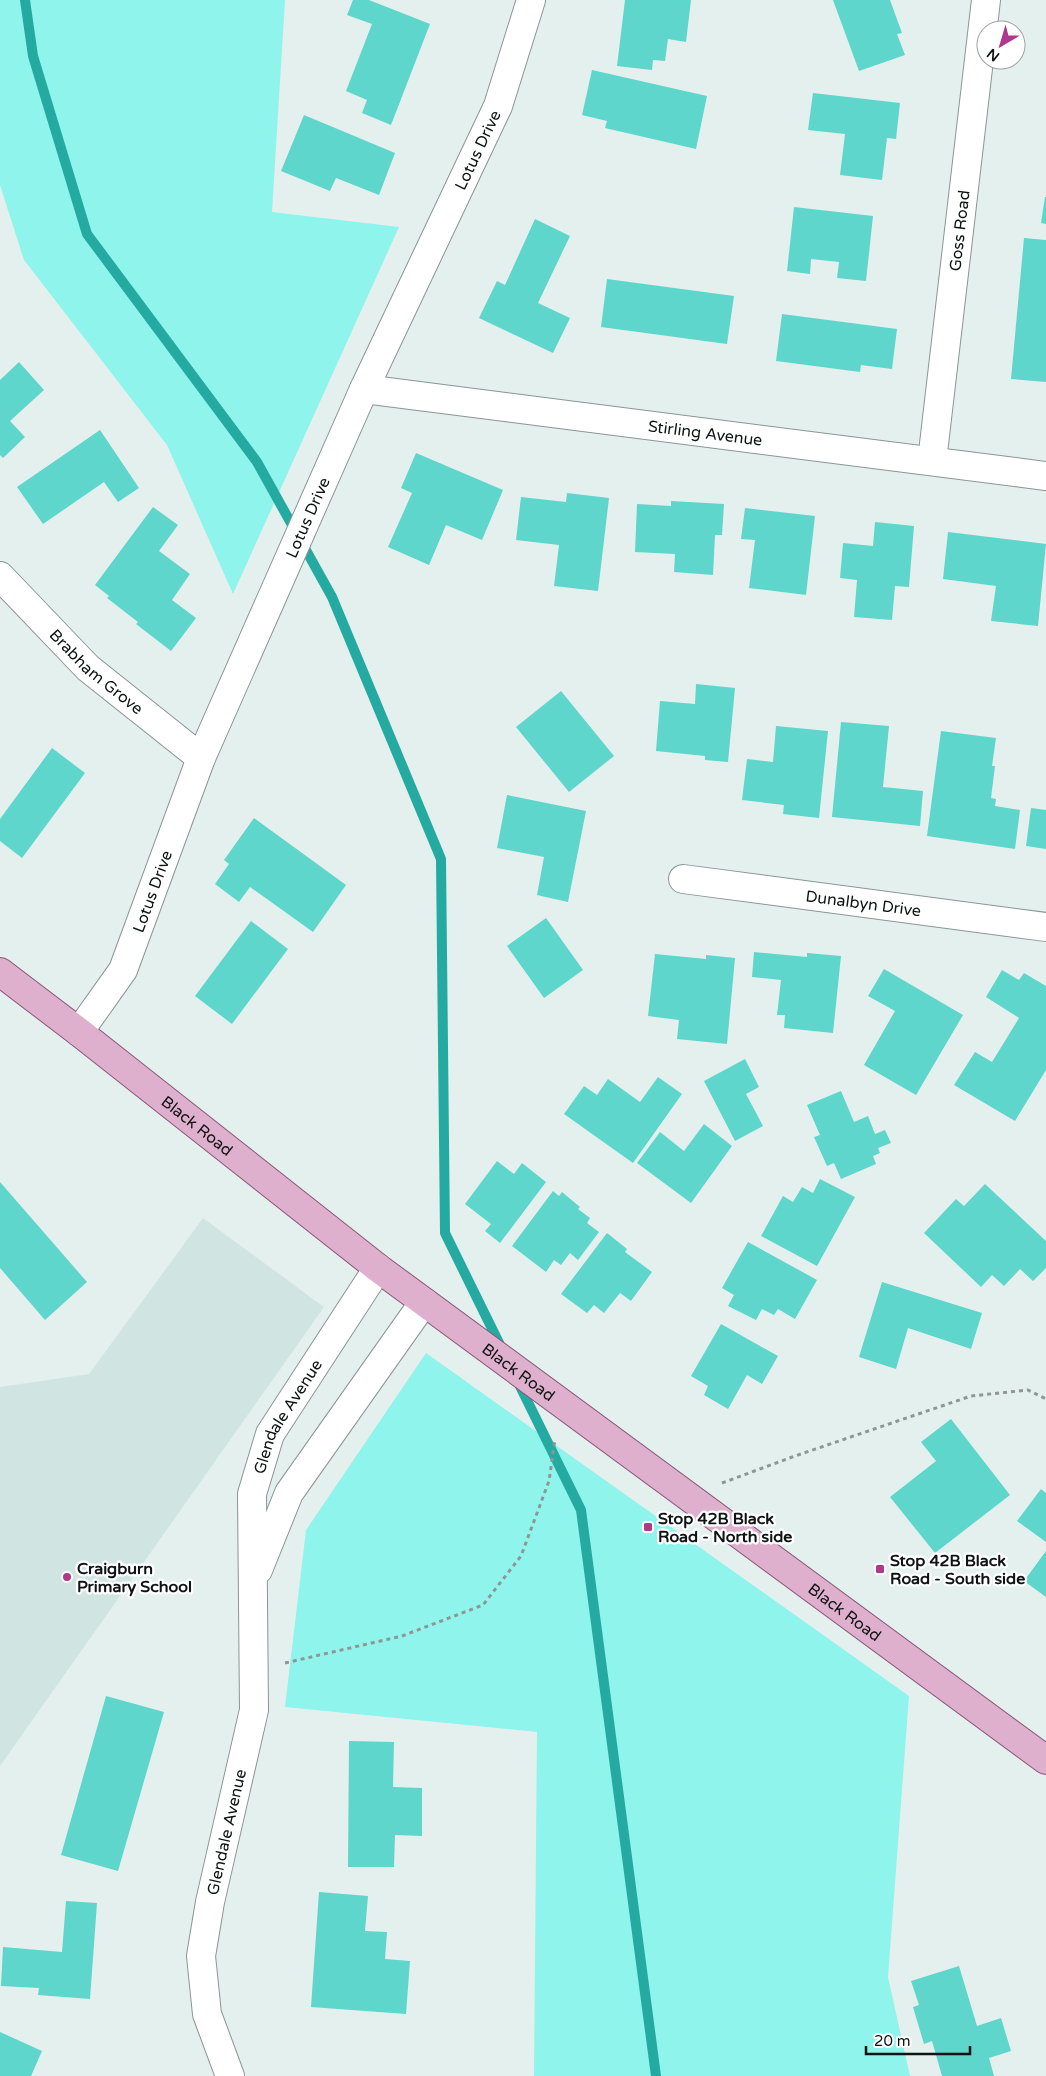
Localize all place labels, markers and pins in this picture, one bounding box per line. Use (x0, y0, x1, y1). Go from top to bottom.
place label: Stop 42B Black Road - North side (658, 1509, 792, 1547)
marker: Stop 42B Black Road - North side (642, 1521, 654, 1533)
place label: Stop 42B Black Road - South side (890, 1551, 1025, 1589)
place label: Craigburn Primary School (77, 1559, 192, 1597)
marker: Stop 42B Black Road - South side (874, 1563, 886, 1575)
marker: Craigburn Primary School (61, 1571, 73, 1583)

